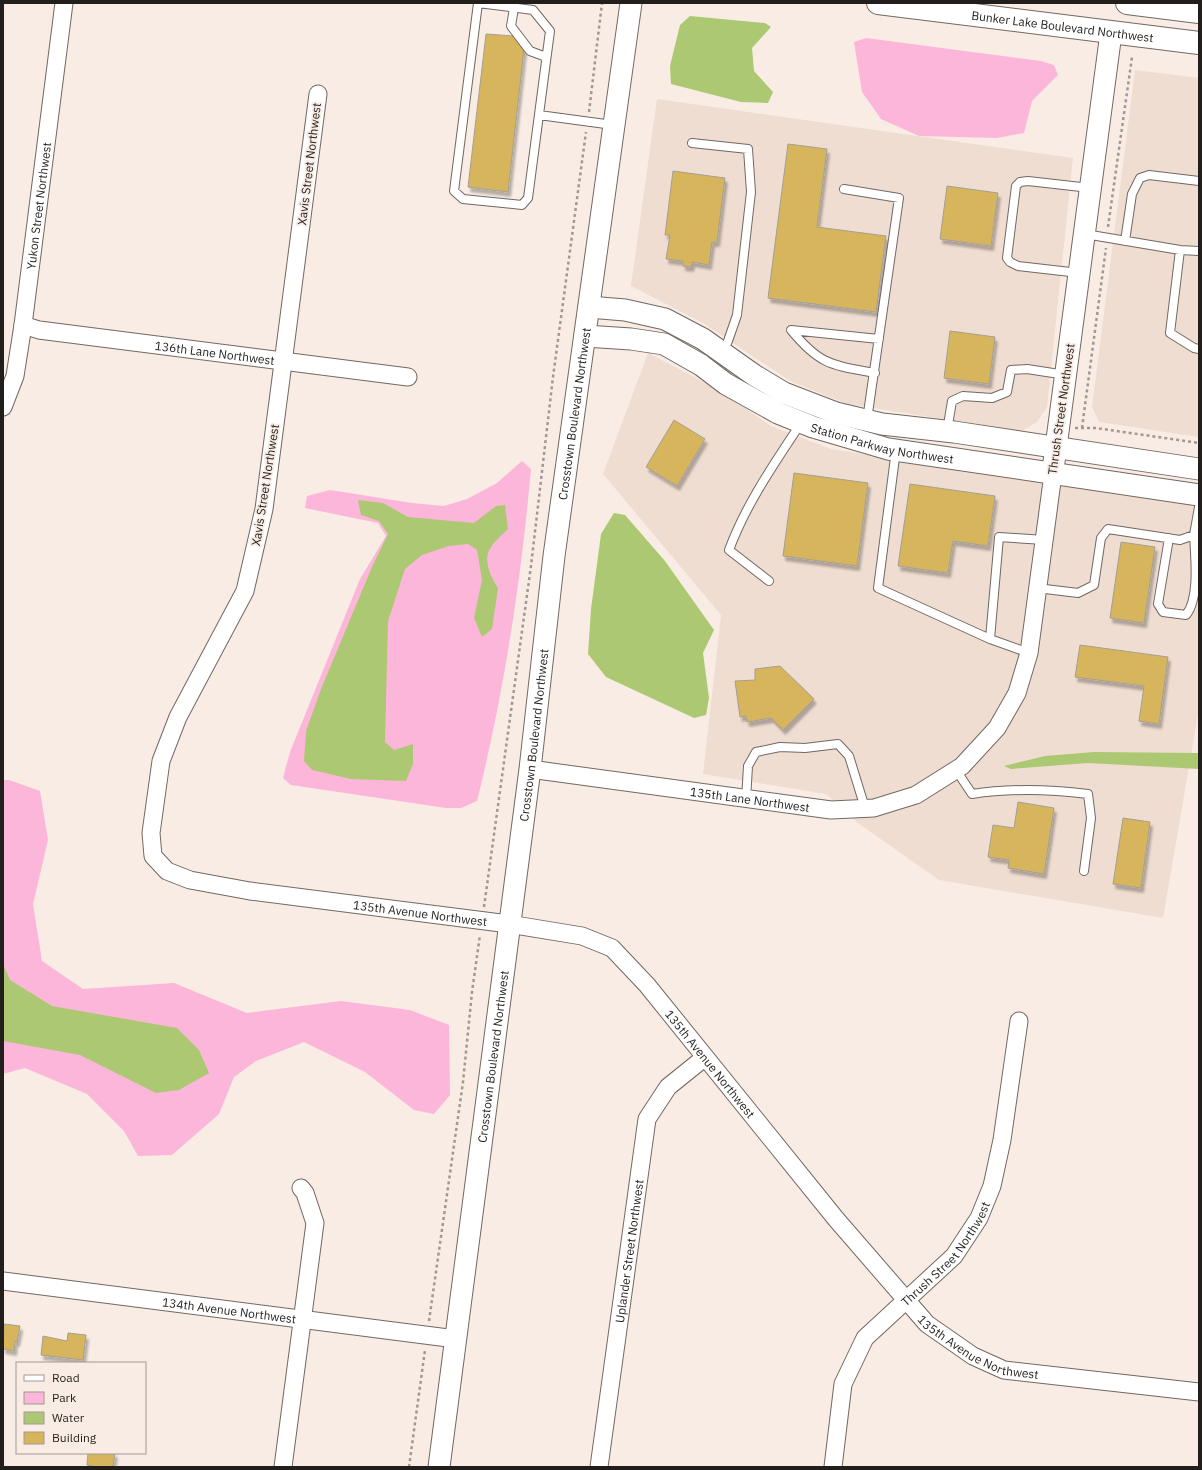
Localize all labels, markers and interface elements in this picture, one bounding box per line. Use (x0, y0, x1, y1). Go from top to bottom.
street label: Bunker Lake Boulevard Northwest (971, 7, 1154, 45)
street label: Xavis Street Northwest (294, 102, 324, 226)
street label: Yukon Street Northwest (23, 141, 54, 270)
street label: Crosstown Boulevard Northwest (554, 327, 593, 501)
street label: 136th Lane Northwest (154, 337, 276, 367)
street label: Thrush Street Northwest (1044, 342, 1078, 476)
street label: Station Parkway Northwest (809, 419, 955, 466)
street label: Xavis Street Northwest (248, 423, 282, 547)
street label: Crosstown Boulevard Northwest (516, 648, 551, 822)
street label: 135th Lane Northwest (689, 783, 811, 815)
street label: 135th Avenue Northwest (352, 897, 488, 929)
street label: Crosstown Boulevard Northwest (474, 969, 511, 1144)
street label: 135th Avenue Northwest (662, 1007, 759, 1121)
street label: Uplander Street Northwest (611, 1178, 646, 1324)
street label: Thrush Street Northwest (897, 1199, 992, 1309)
street label: 134th Avenue Northwest (161, 1294, 297, 1326)
street label: 135th Avenue Northwest (915, 1312, 1039, 1381)
legend (16, 1362, 146, 1454)
text: Road (52, 1370, 80, 1385)
text: Park (52, 1390, 77, 1405)
text: Water (52, 1410, 85, 1425)
text: Building (52, 1430, 97, 1445)

